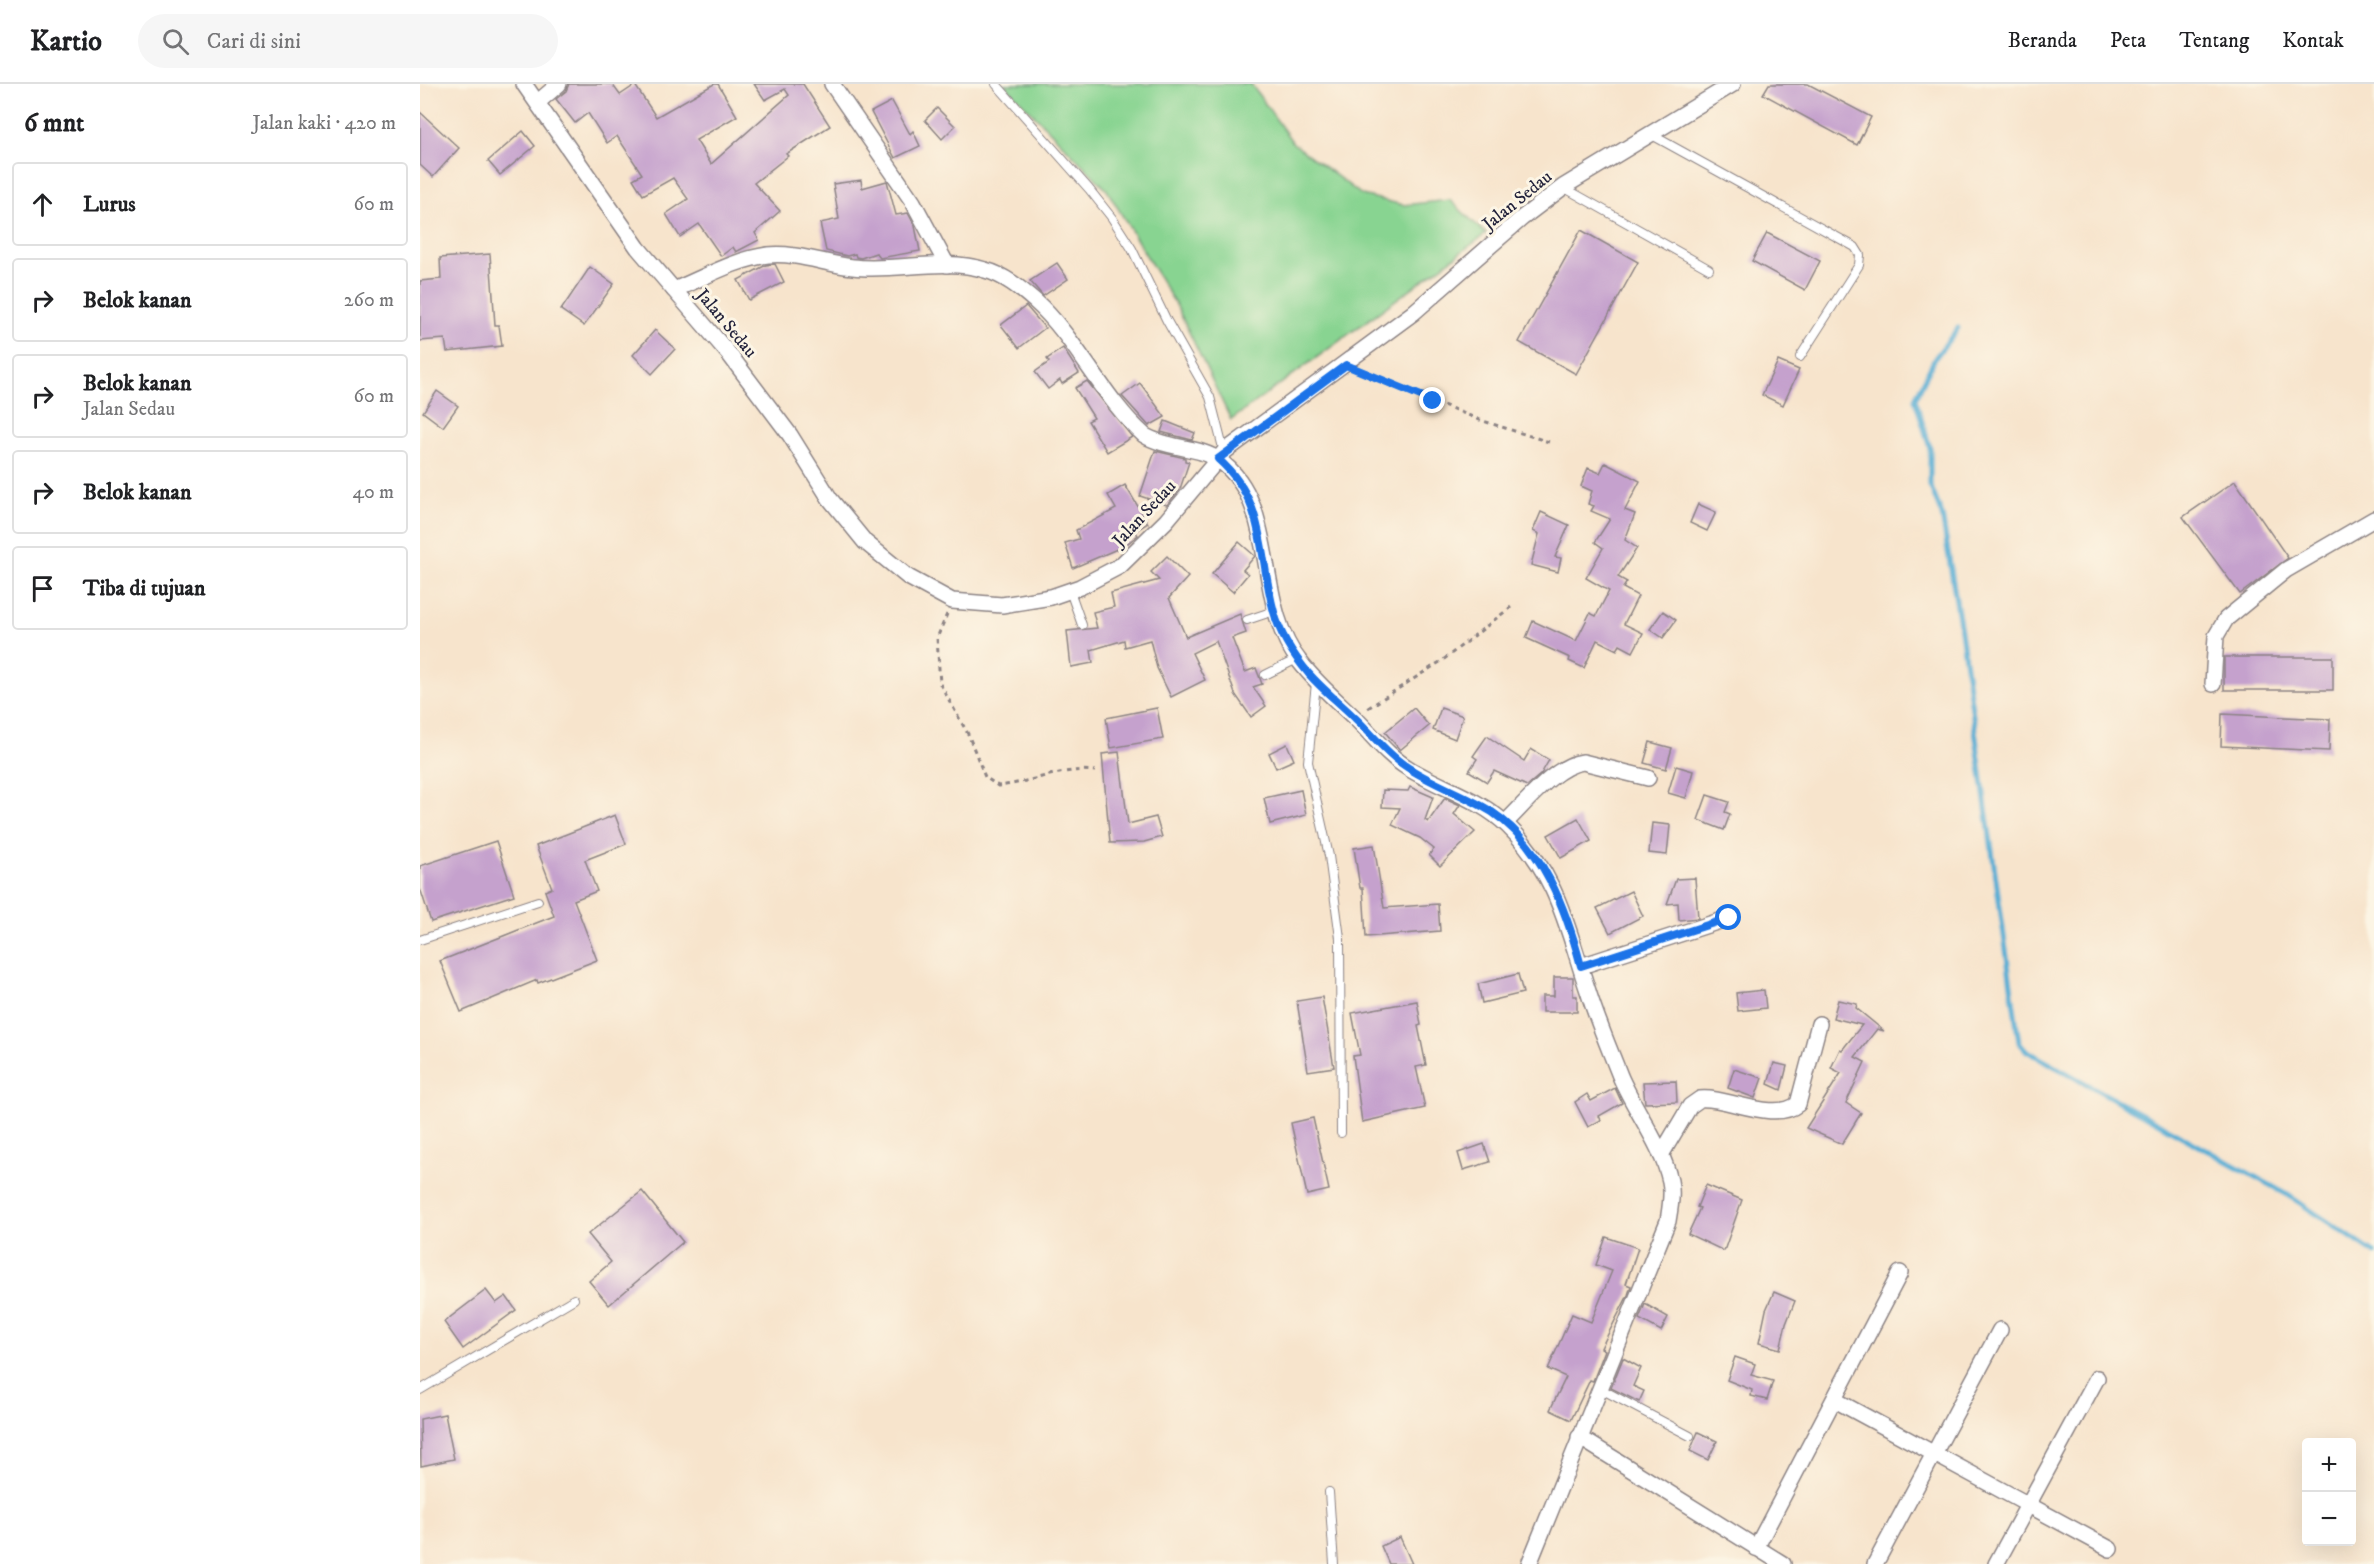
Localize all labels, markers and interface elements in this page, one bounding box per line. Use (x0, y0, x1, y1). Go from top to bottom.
search box (138, 14, 558, 68)
text: Kartio (30, 24, 102, 59)
icon: search (159, 25, 192, 58)
text: Cari di sini (207, 28, 301, 55)
text: Beranda (2008, 28, 2077, 54)
text: Peta (2110, 28, 2146, 54)
text: Tentang (2179, 28, 2249, 54)
text: Kontak (2282, 28, 2344, 54)
text: 6 mnt (24, 107, 84, 140)
text: Jalan kaki · 420 m (252, 111, 396, 136)
street label: Jalan Sedau (1477, 166, 1557, 237)
icon: ahead (26, 188, 59, 221)
text: Lurus (83, 191, 136, 218)
text: 60 m (354, 192, 394, 217)
street label: Jalan Sedau (690, 283, 762, 363)
icon: right (26, 284, 59, 317)
text: Belok kanan (83, 287, 191, 314)
text: 260 m (344, 288, 394, 313)
text: Belok kanan (83, 370, 191, 397)
icon: right (26, 380, 59, 413)
text: 60 m (354, 384, 394, 409)
route end (1419, 387, 1445, 413)
text: Jalan Sedau (83, 397, 175, 422)
icon: right (26, 476, 59, 509)
street label: Jalan Sedau (1107, 476, 1181, 553)
text: Belok kanan (83, 479, 191, 506)
text: 40 m (352, 480, 394, 505)
icon: arrive (26, 572, 59, 605)
text: Tiba di tujuan (83, 575, 205, 602)
route start (1715, 904, 1741, 930)
map controls (2302, 1438, 2356, 1546)
button: + (2302, 1438, 2356, 1492)
button: − (2302, 1492, 2356, 1546)

